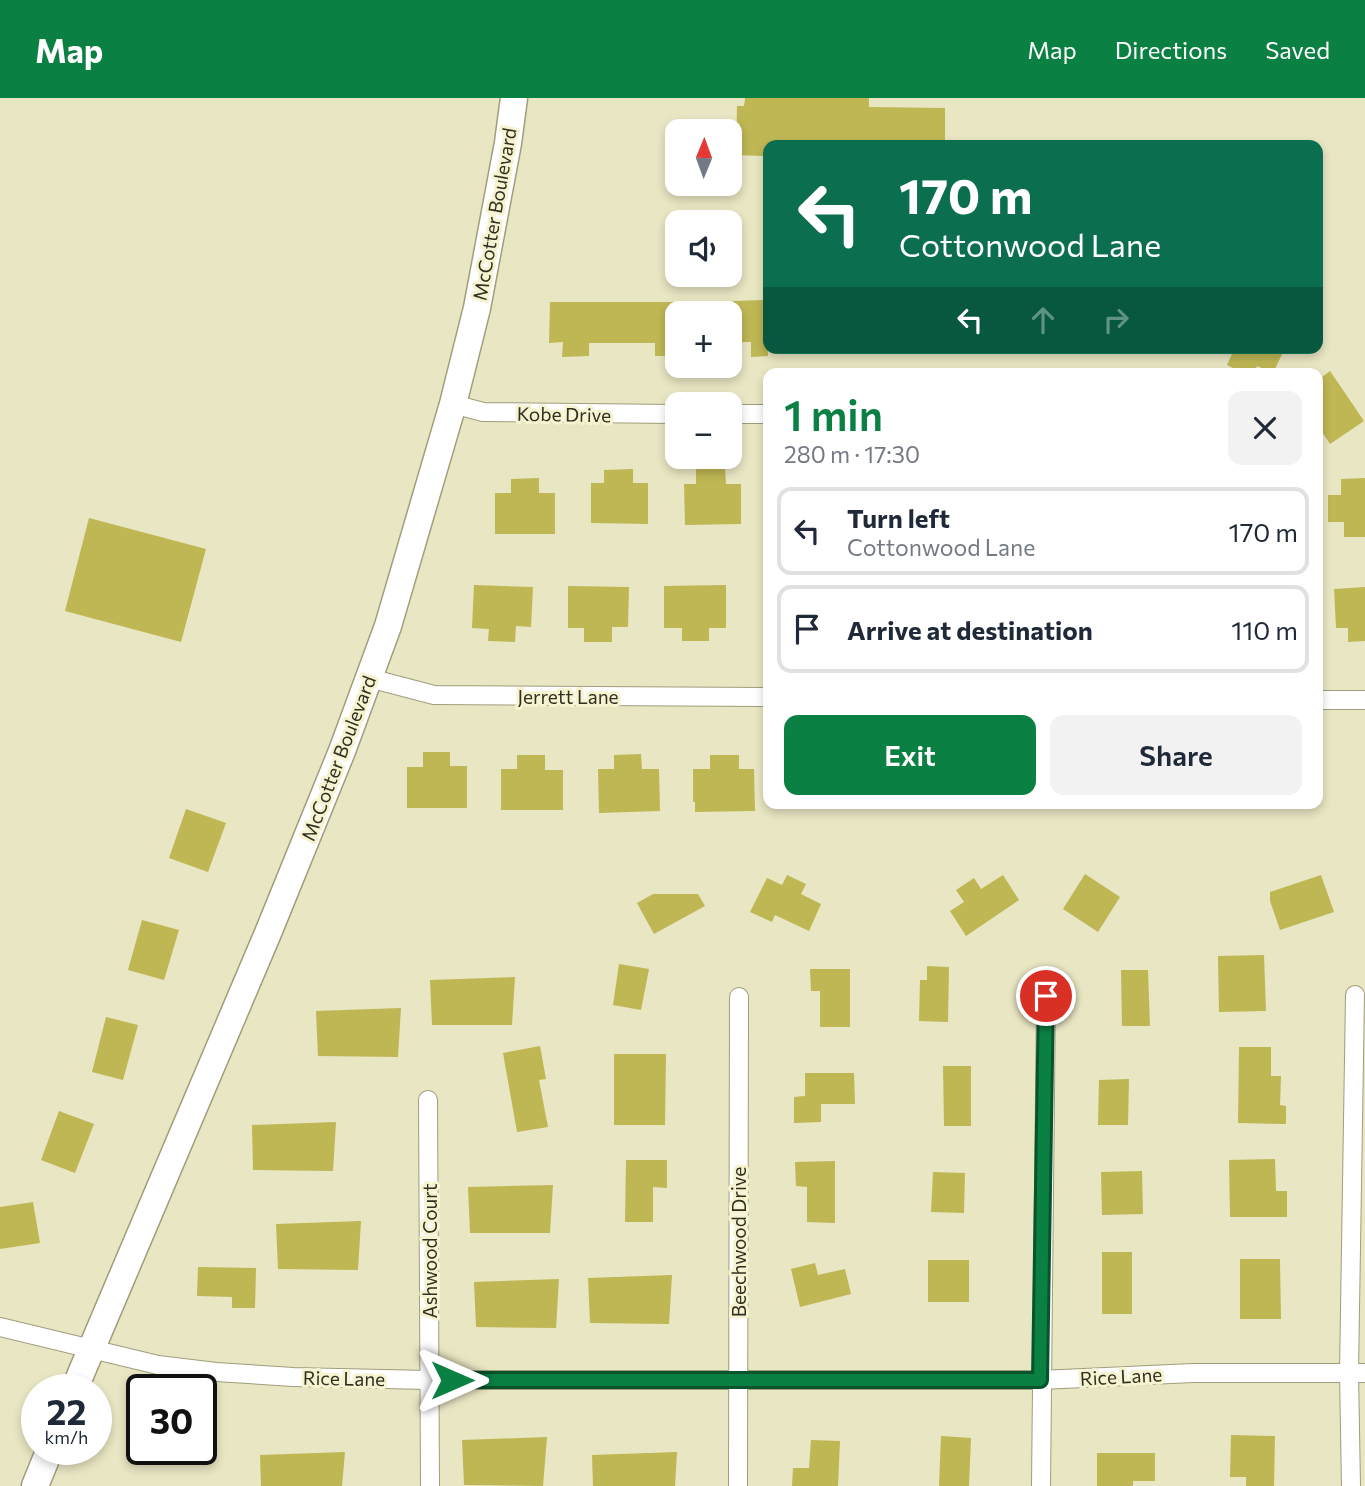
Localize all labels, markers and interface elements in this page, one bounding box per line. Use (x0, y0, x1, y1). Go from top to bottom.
text: Map (35, 29, 103, 70)
text: Map (1027, 35, 1077, 64)
text: Directions (1115, 35, 1227, 64)
text: Saved (1265, 35, 1330, 64)
north arrow (665, 119, 742, 196)
map controls (665, 119, 742, 469)
street label: McCotter Boulevard (467, 126, 521, 302)
text: 170 m (899, 164, 1032, 224)
icon: left (784, 168, 875, 259)
button: sound (665, 210, 742, 287)
text: Cottonwood Lane (899, 224, 1161, 264)
button: + (665, 301, 742, 378)
icon: left (951, 301, 989, 339)
icon: ahead (1024, 301, 1062, 339)
icon: right (1097, 301, 1135, 339)
text: 1 min (784, 388, 883, 440)
button: close (1228, 391, 1302, 465)
button: − (665, 392, 742, 469)
street label: Kobe Drive (517, 402, 611, 426)
text: 280 m · 17:30 (784, 440, 920, 468)
text: Turn left (847, 502, 950, 533)
icon: left (788, 512, 826, 550)
text: 170 m (1229, 516, 1298, 547)
text: Cottonwood Lane (847, 533, 1035, 561)
icon: arrive (788, 610, 826, 648)
text: Arrive at destination (847, 614, 1093, 645)
text: 110 m (1231, 614, 1298, 645)
street label: McCotter Boulevard (296, 672, 380, 844)
street label: Jerrett Lane (517, 685, 619, 708)
button: Exit (784, 715, 1036, 795)
button: Share (1050, 715, 1302, 795)
pin (1016, 966, 1076, 1026)
icon: arrive (1027, 977, 1065, 1015)
street label: Beechwood Drive (727, 1167, 750, 1317)
street label: Ashwood Court (418, 1183, 441, 1318)
position arrow (415, 1343, 489, 1417)
street label: Rice Lane (1079, 1362, 1163, 1390)
street label: Rice Lane (303, 1366, 385, 1390)
speed limit sign: 30 (126, 1374, 217, 1465)
text: 22 (47, 1389, 86, 1432)
text: km/h (45, 1426, 88, 1448)

